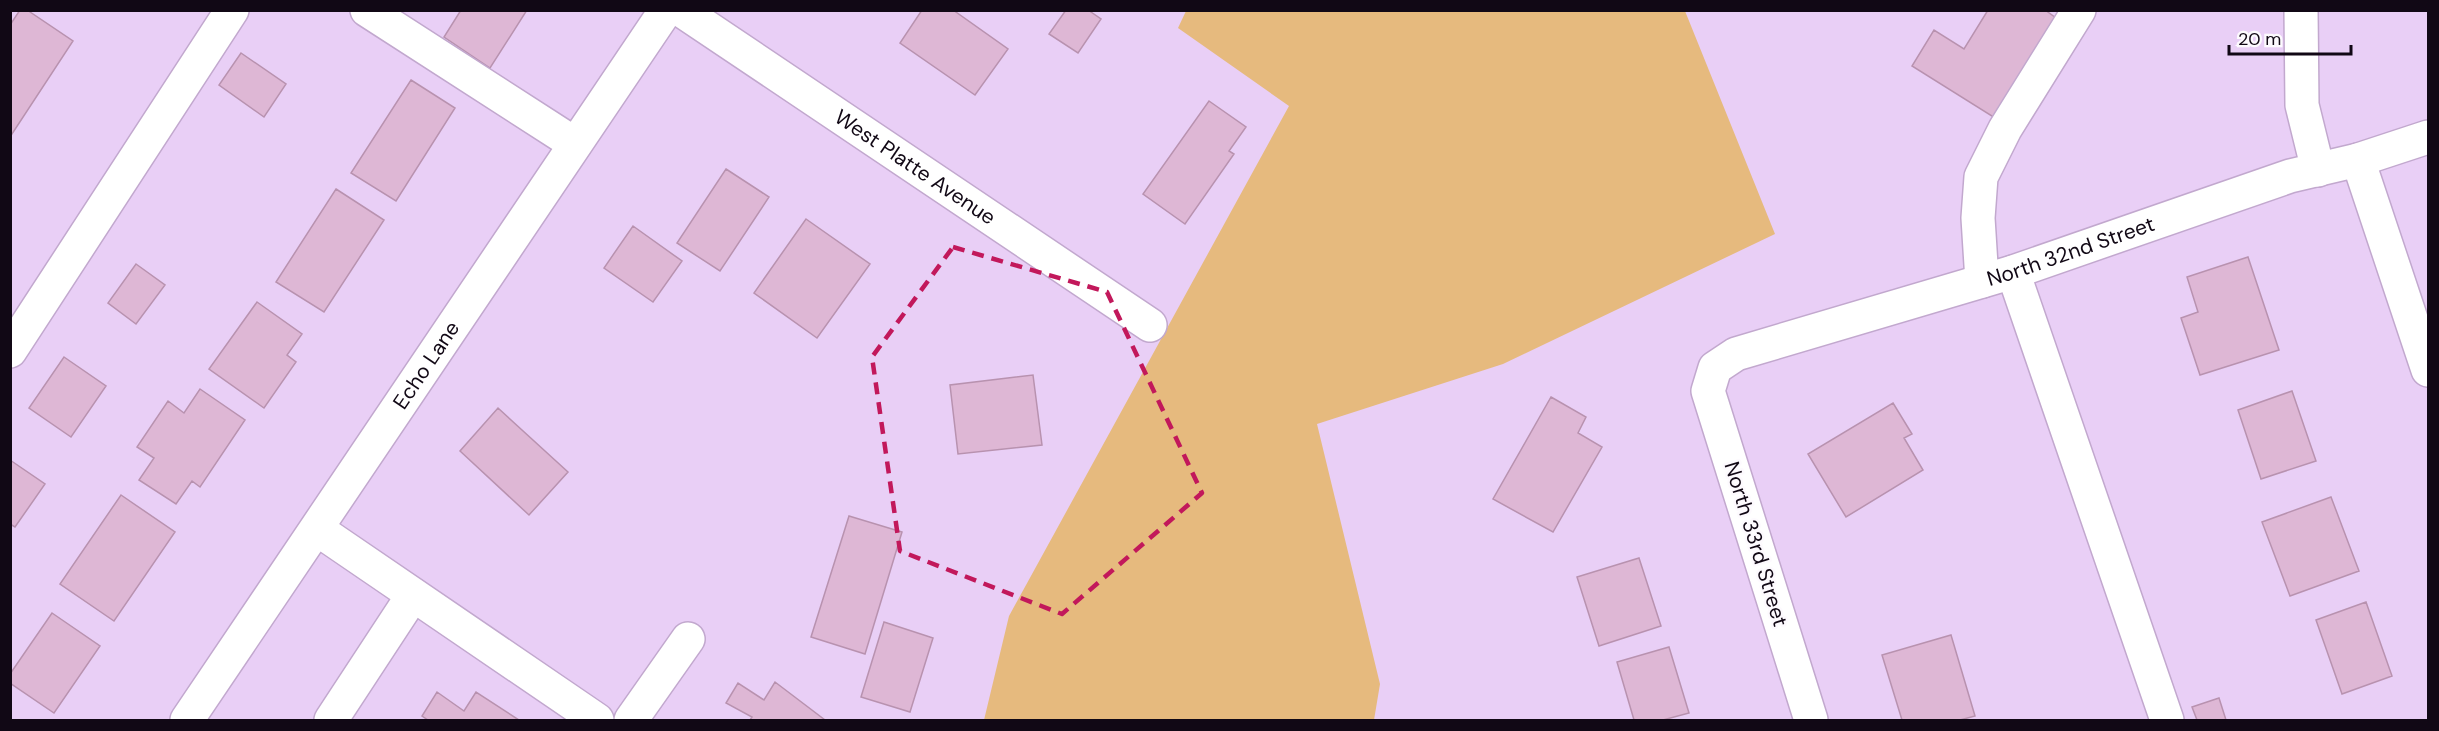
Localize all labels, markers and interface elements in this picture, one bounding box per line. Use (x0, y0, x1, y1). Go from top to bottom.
scale bar (2229, 18, 2350, 56)
text: 20 m (2238, 27, 2281, 51)
street label: West Platte Avenue (829, 103, 1001, 231)
street label: North 32nd Street (1983, 210, 2158, 293)
street label: Echo Lane (387, 316, 466, 415)
street label: North 33rd Street (1718, 458, 1794, 630)

